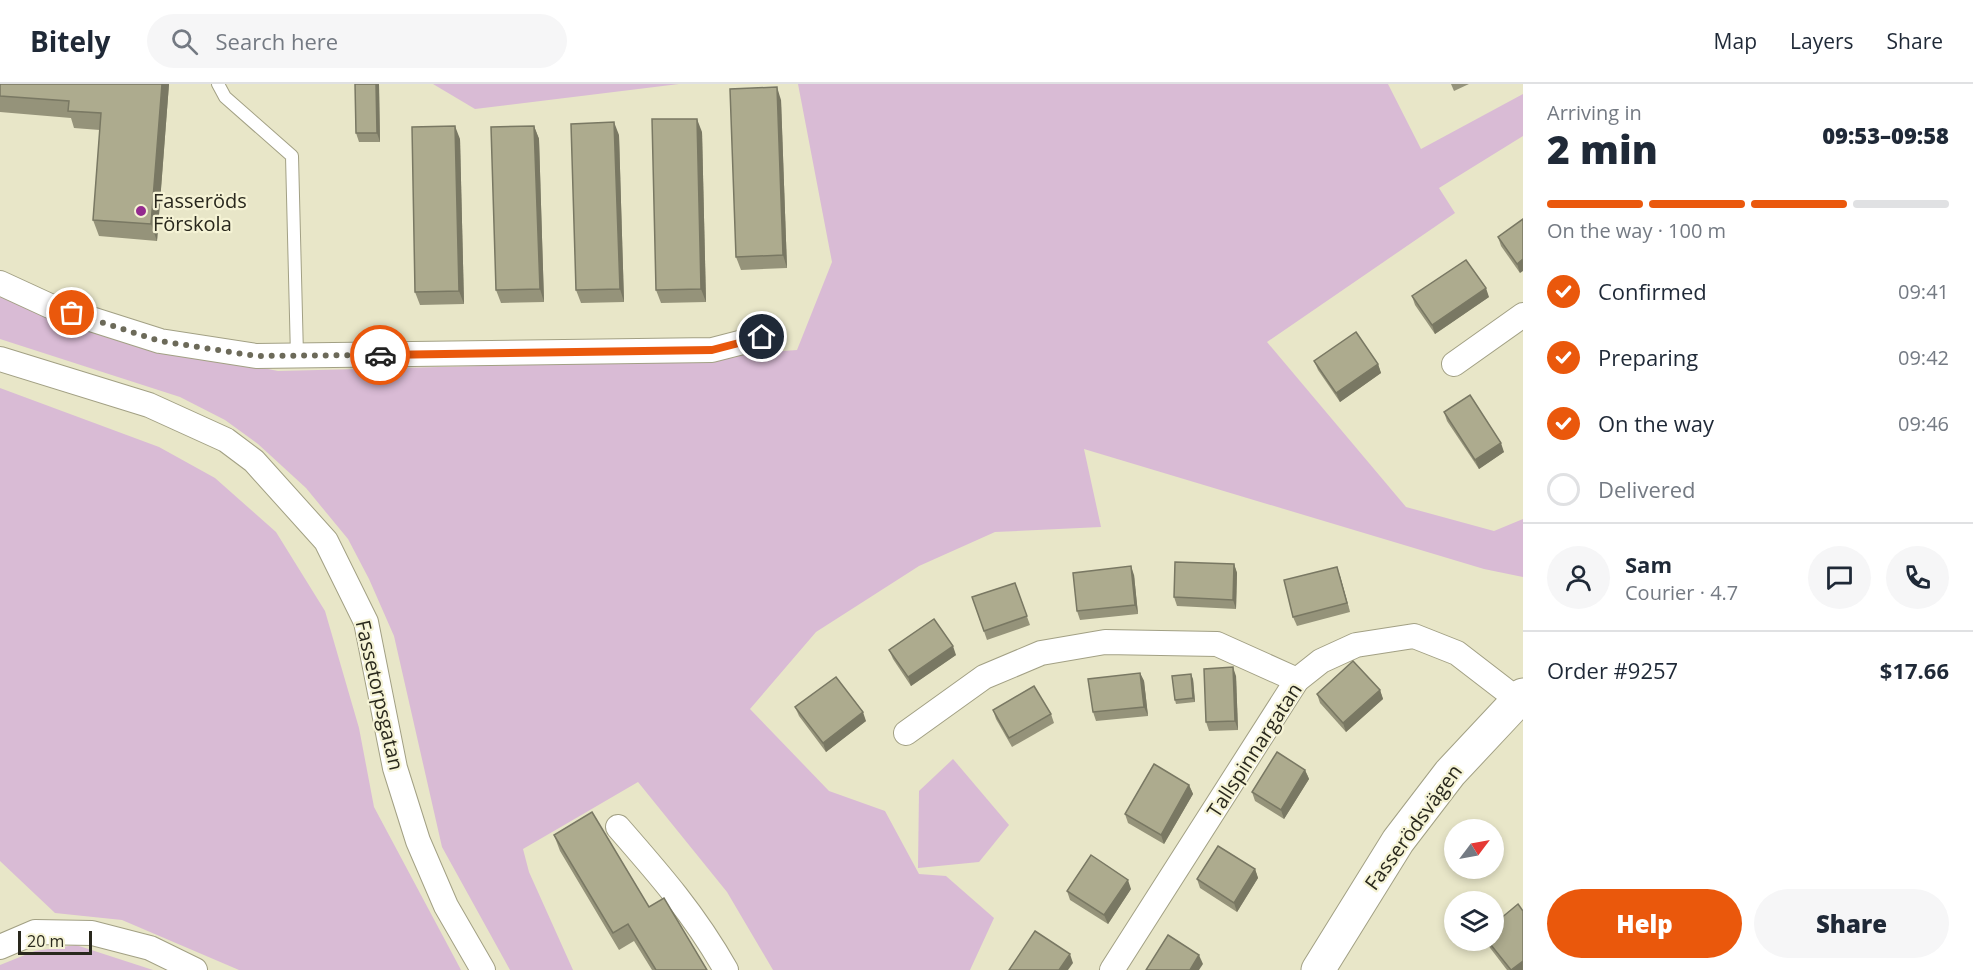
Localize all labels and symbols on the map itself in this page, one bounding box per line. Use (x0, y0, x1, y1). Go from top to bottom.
place label: Fasseröds Förskola (153, 187, 247, 237)
marker: Fasseröds Förskola (134, 204, 148, 218)
pin (46, 287, 97, 338)
pin (736, 311, 787, 362)
courier (350, 325, 410, 385)
street label: Fassetorpsgatan (350, 617, 410, 773)
street label: Tallspinnargatan (1200, 678, 1308, 822)
street label: Fasserödsvägen (1358, 759, 1468, 895)
north arrow (1444, 819, 1504, 879)
scale bar (18, 928, 92, 956)

